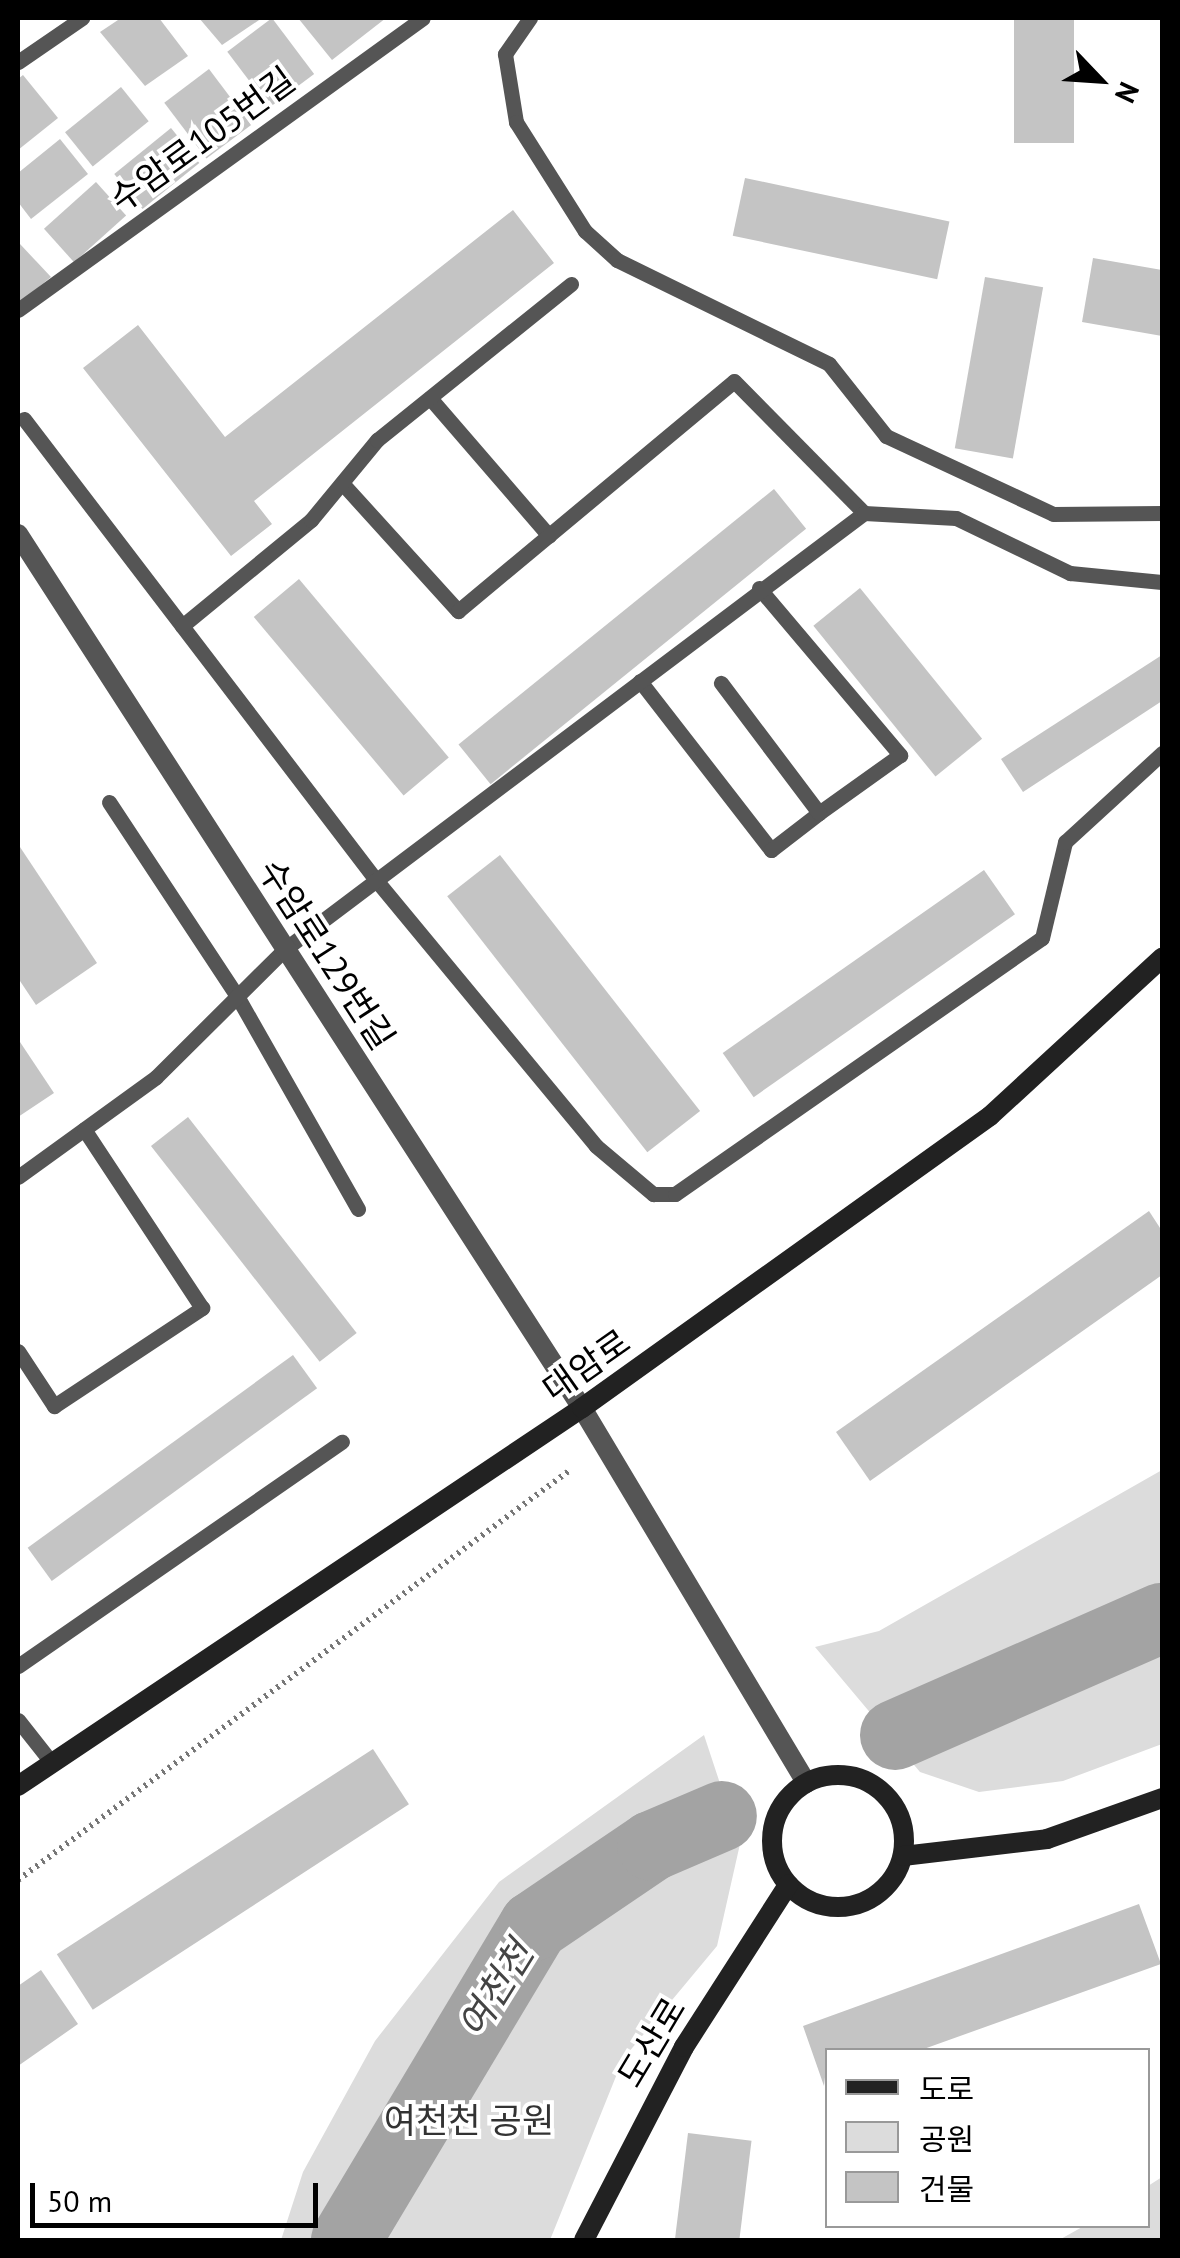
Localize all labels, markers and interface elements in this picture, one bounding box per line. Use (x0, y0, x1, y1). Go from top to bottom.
north arrow (1050, 30, 1150, 130)
street label: 수암로105번길 (101, 58, 303, 220)
text: N (1107, 77, 1148, 109)
street label: 수암로129번길 (250, 851, 404, 1057)
street label: 대암로 (534, 1320, 638, 1410)
water label: 여천천 (448, 1932, 542, 2046)
street label: 도산로 (608, 1990, 694, 2094)
legend (825, 2048, 1150, 2228)
text: 도로 (919, 2069, 974, 2108)
park label: 여천천 공원 (384, 2099, 554, 2141)
text: 공원 (919, 2119, 974, 2158)
scale bar (35, 2163, 322, 2225)
text: 건물 (919, 2169, 974, 2208)
text: 50 m (47, 2181, 112, 2220)

